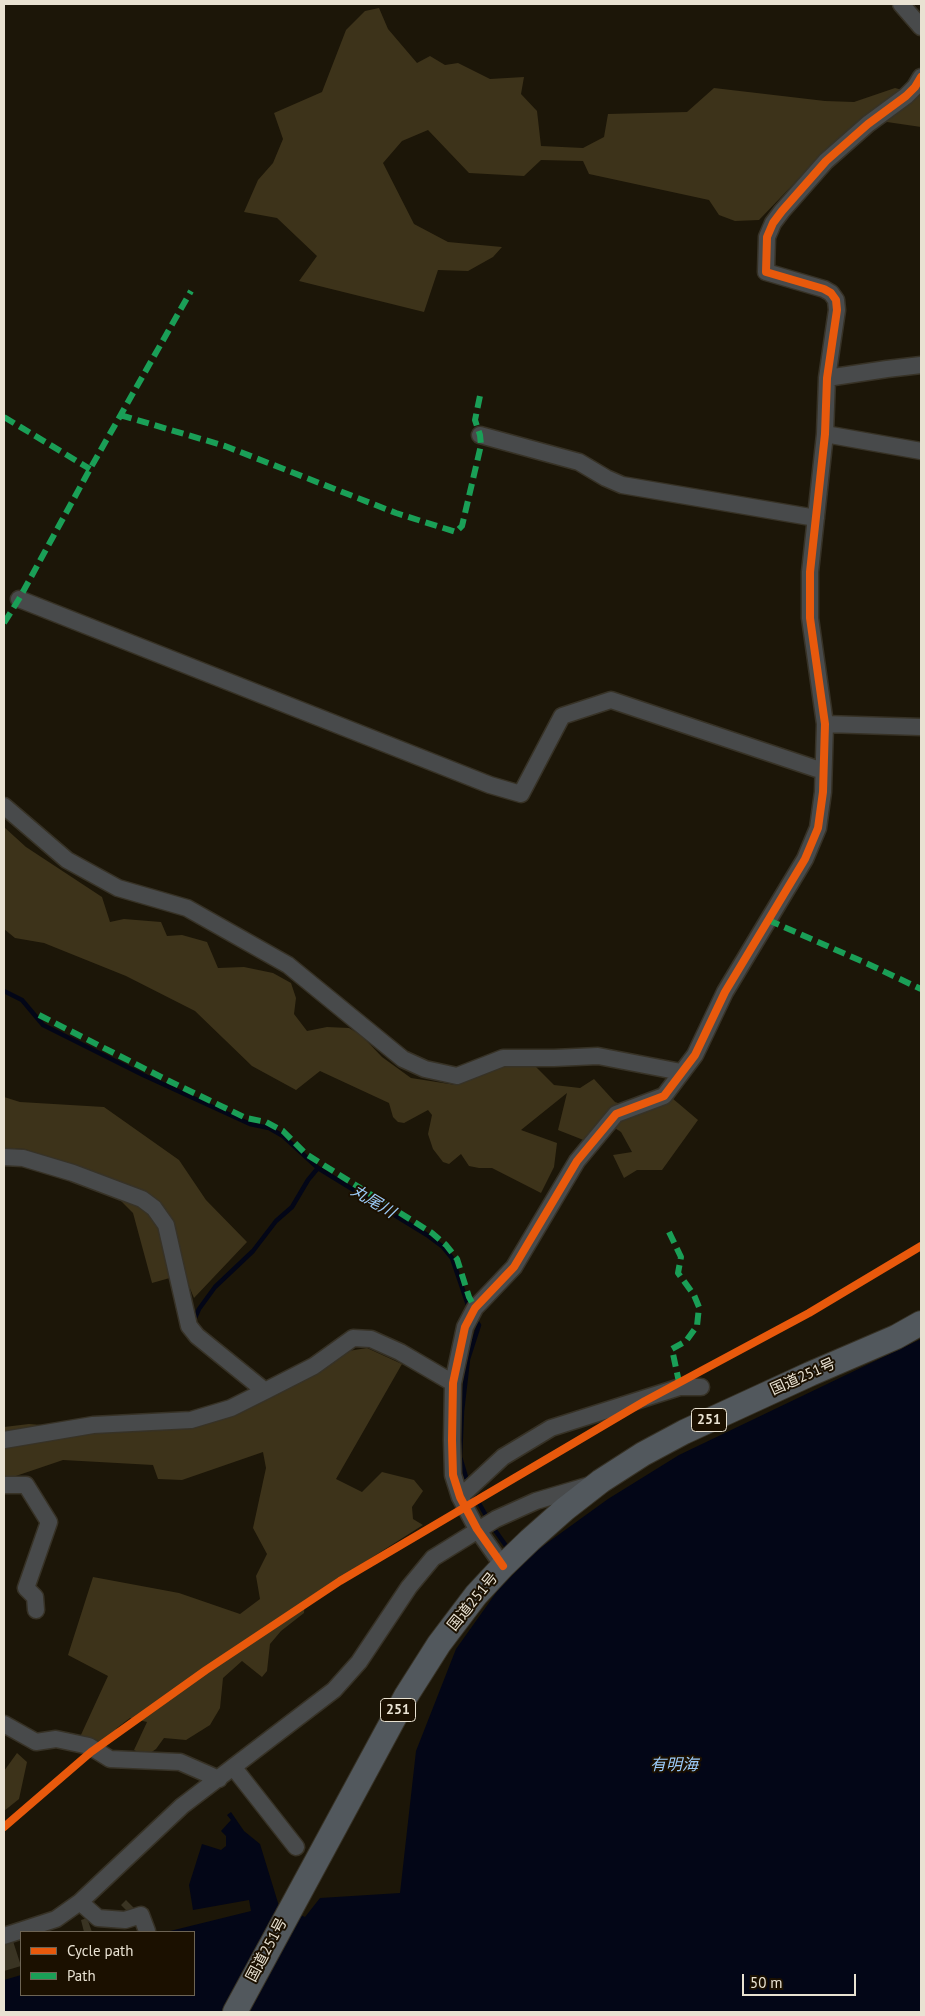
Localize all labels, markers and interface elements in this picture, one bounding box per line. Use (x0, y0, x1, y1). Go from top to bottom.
water label: 丸尾川 (347, 1181, 399, 1223)
street label: 国道251号 (768, 1355, 838, 1399)
road number: 251 (692, 1408, 726, 1432)
street label: 国道251号 (444, 1569, 502, 1635)
road number: 251 (380, 1698, 416, 1722)
water label: 有明海 (650, 1755, 698, 1775)
street label: 国道251号 (243, 1915, 291, 1985)
legend (20, 1931, 195, 1996)
text: Cycle path (67, 1941, 133, 1960)
scale bar (745, 1964, 859, 1996)
text: Path (67, 1966, 96, 1985)
text: 50 m (750, 1973, 783, 1992)

